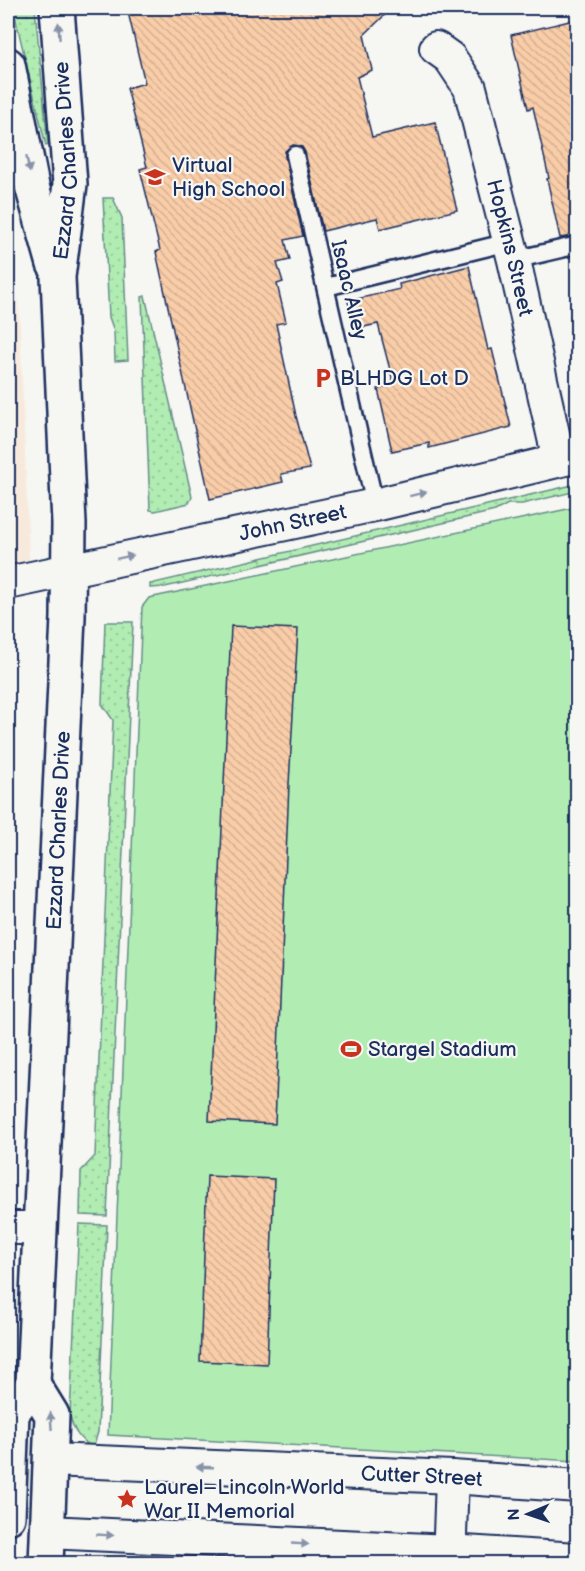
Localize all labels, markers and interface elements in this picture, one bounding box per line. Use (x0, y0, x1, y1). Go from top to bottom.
one-way arrow (54, 21, 64, 40)
street label: Ezzard Charles Drive (48, 61, 83, 261)
place label: Virtual High School (172, 153, 285, 202)
one-way arrow (24, 154, 33, 173)
school or university icon: Virtual High School (143, 165, 167, 189)
street label: Hopkins Street (481, 177, 539, 319)
street label: Isaac Alley (325, 238, 373, 343)
parking icon: BLHDG Lot D (311, 366, 335, 390)
place label: BLHDG Lot D (340, 366, 469, 391)
one-way arrow (409, 489, 428, 499)
street label: John Street (237, 499, 349, 546)
one-way arrow (116, 552, 135, 561)
street label: Ezzard Charles Drive (41, 730, 75, 930)
sports icon: Stargel Stadium (339, 1037, 363, 1061)
place label: Stargel Stadium (368, 1037, 517, 1062)
one-way arrow (46, 1412, 55, 1431)
street label: Cutter Street (360, 1461, 484, 1492)
one-way arrow (195, 1463, 214, 1472)
place label: Laurel–Lincoln World War II Memorial (144, 1475, 345, 1524)
north arrow (498, 1484, 558, 1544)
place icon: Laurel–Lincoln World War II Memorial (115, 1487, 139, 1511)
text: N (505, 1508, 524, 1521)
one-way arrow (96, 1530, 115, 1539)
one-way arrow (291, 1539, 310, 1548)

